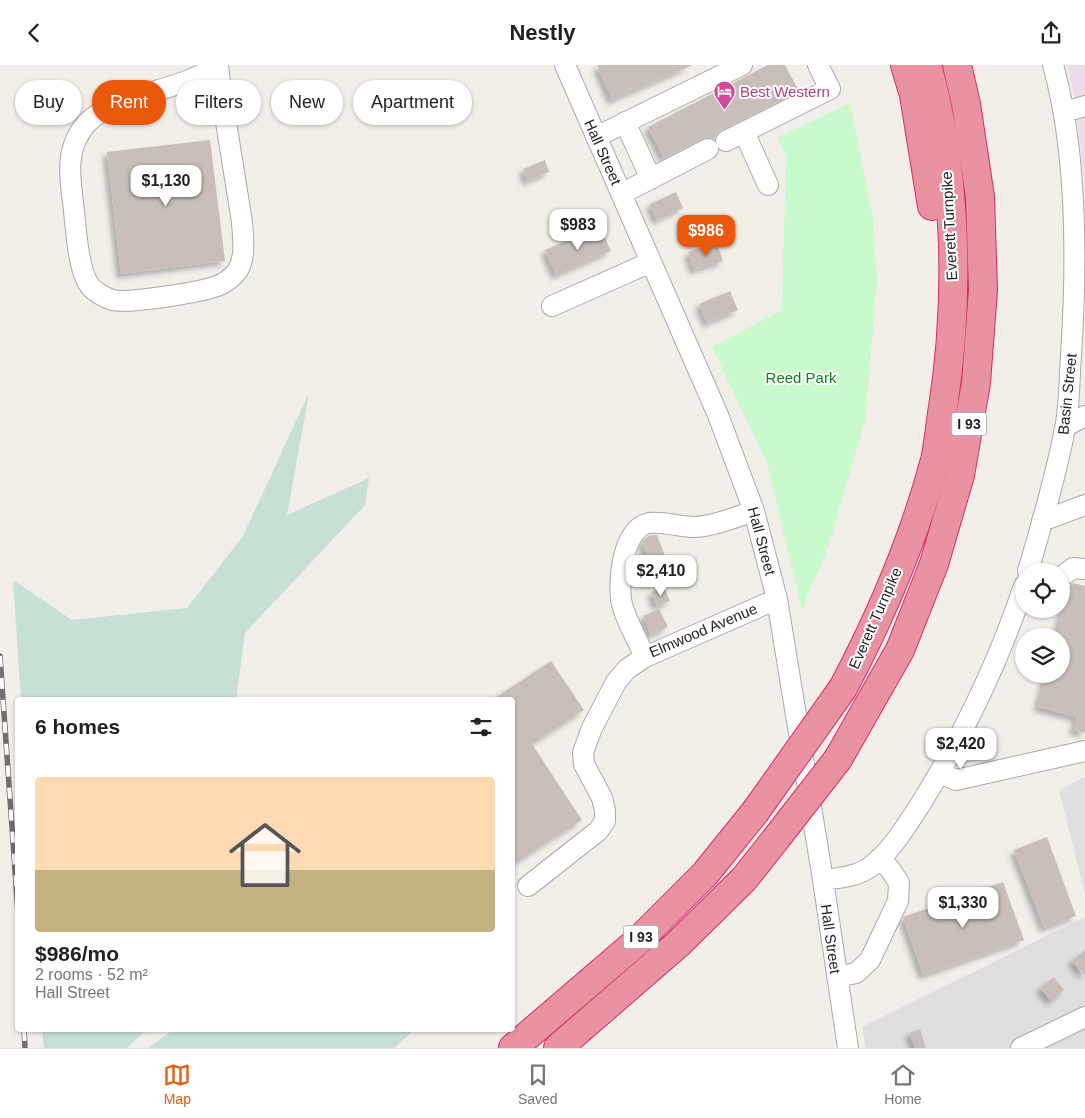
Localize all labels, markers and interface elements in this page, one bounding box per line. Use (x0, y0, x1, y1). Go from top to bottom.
icon: back (20, 19, 48, 47)
icon: share (1037, 19, 1065, 47)
text: Nestly (509, 20, 576, 45)
hotel icon: Best Western (712, 79, 736, 110)
chip: Buy (15, 80, 82, 125)
chip: Rent (92, 80, 166, 125)
chip: Filters (176, 80, 261, 125)
chip: New (271, 80, 343, 125)
chip: Apartment (353, 80, 472, 125)
place label: Best Western (740, 83, 830, 100)
street label: Hall Street (581, 117, 625, 188)
pin: $1,130 (125, 165, 207, 207)
street label: Everett Turnpike (938, 171, 960, 281)
text: $1,130 (142, 172, 190, 189)
pin: $983 (548, 209, 608, 251)
pin: $986 (676, 215, 736, 257)
text: $983 (560, 216, 596, 233)
text: $986 (688, 222, 724, 239)
street label: Basin Street (1054, 352, 1080, 436)
park label: Reed Park (766, 369, 837, 386)
road number: I 93 (952, 413, 986, 435)
street label: Hall Street (745, 505, 779, 578)
pin: $2,410 (620, 555, 702, 597)
text: $2,410 (637, 562, 685, 579)
map controls (1015, 563, 1070, 683)
button: locate (1015, 563, 1070, 618)
street label: Everett Turnpike (845, 565, 905, 671)
street label: Elmwood Avenue (646, 600, 760, 660)
button: layers (1015, 628, 1070, 683)
icon: filters (467, 713, 495, 741)
text: 6 homes (35, 715, 120, 738)
pin: $2,420 (920, 727, 1002, 770)
text: $2,420 (937, 735, 985, 752)
icon: home (220, 810, 310, 900)
pin: $1,330 (922, 887, 1004, 929)
text: $1,330 (939, 894, 987, 911)
street label: Hall Street (818, 903, 844, 976)
road number: I 93 (624, 925, 658, 949)
text: $986/mo (35, 942, 119, 965)
text: 2 rooms · 52 m² (35, 966, 148, 983)
text: Hall Street (35, 984, 110, 1001)
tab: Map (163, 1061, 191, 1107)
tab: Saved (518, 1061, 558, 1107)
tab: Home (884, 1061, 922, 1107)

